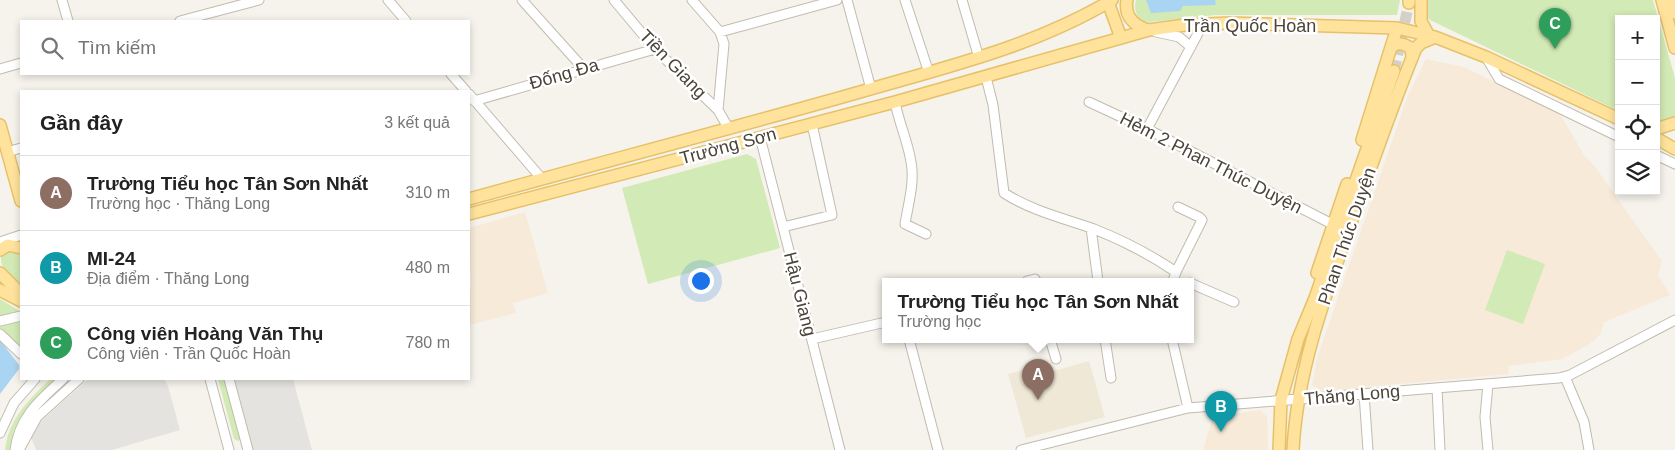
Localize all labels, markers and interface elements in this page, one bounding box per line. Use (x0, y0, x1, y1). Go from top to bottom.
pin: C (1539, 8, 1571, 49)
map controls (1615, 15, 1660, 195)
button: + (1615, 15, 1660, 60)
street label: Trần Quốc Hoàn (1184, 16, 1316, 36)
search box (20, 20, 470, 75)
street label: Tiền Giang (635, 26, 711, 102)
icon: search (38, 34, 66, 62)
text: Tìm kiếm (78, 37, 156, 58)
street label: Đống Đa (527, 54, 602, 93)
button: − (1615, 60, 1660, 105)
button: locate (1615, 105, 1660, 150)
street label: Hẻm 2 Phan Thúc Duyện (1117, 108, 1305, 218)
text: Gần đây (40, 111, 123, 134)
text: 3 kết quả (384, 114, 450, 131)
street label: Trường Sơn (678, 124, 778, 168)
button: layers (1615, 150, 1660, 195)
street label: Phan Thúc Duyện (1314, 165, 1380, 307)
text: Trường Tiểu học Tân Sơn Nhất (87, 173, 368, 194)
text: A (50, 184, 62, 201)
text: 310 m (406, 184, 450, 201)
text: Trường học · Thăng Long (87, 195, 270, 212)
text: MI-24 (87, 248, 136, 269)
street label: Hậu Giang (780, 250, 820, 338)
text: B (50, 259, 62, 276)
text: 480 m (406, 259, 450, 276)
your location (688, 268, 714, 294)
text: Địa điểm · Thăng Long (87, 270, 249, 287)
popup (882, 278, 1194, 343)
text: Trường Tiểu học Tân Sơn Nhất (897, 291, 1179, 312)
text: Trường học (897, 313, 981, 330)
text: Công viên Hoàng Văn Thụ (87, 323, 323, 344)
text: C (50, 334, 62, 351)
text: 780 m (406, 334, 450, 351)
text: Công viên · Trần Quốc Hoàn (87, 345, 291, 362)
pin: A (1022, 359, 1054, 400)
street label: Thăng Long (1303, 381, 1401, 409)
pin: B (1205, 391, 1237, 432)

